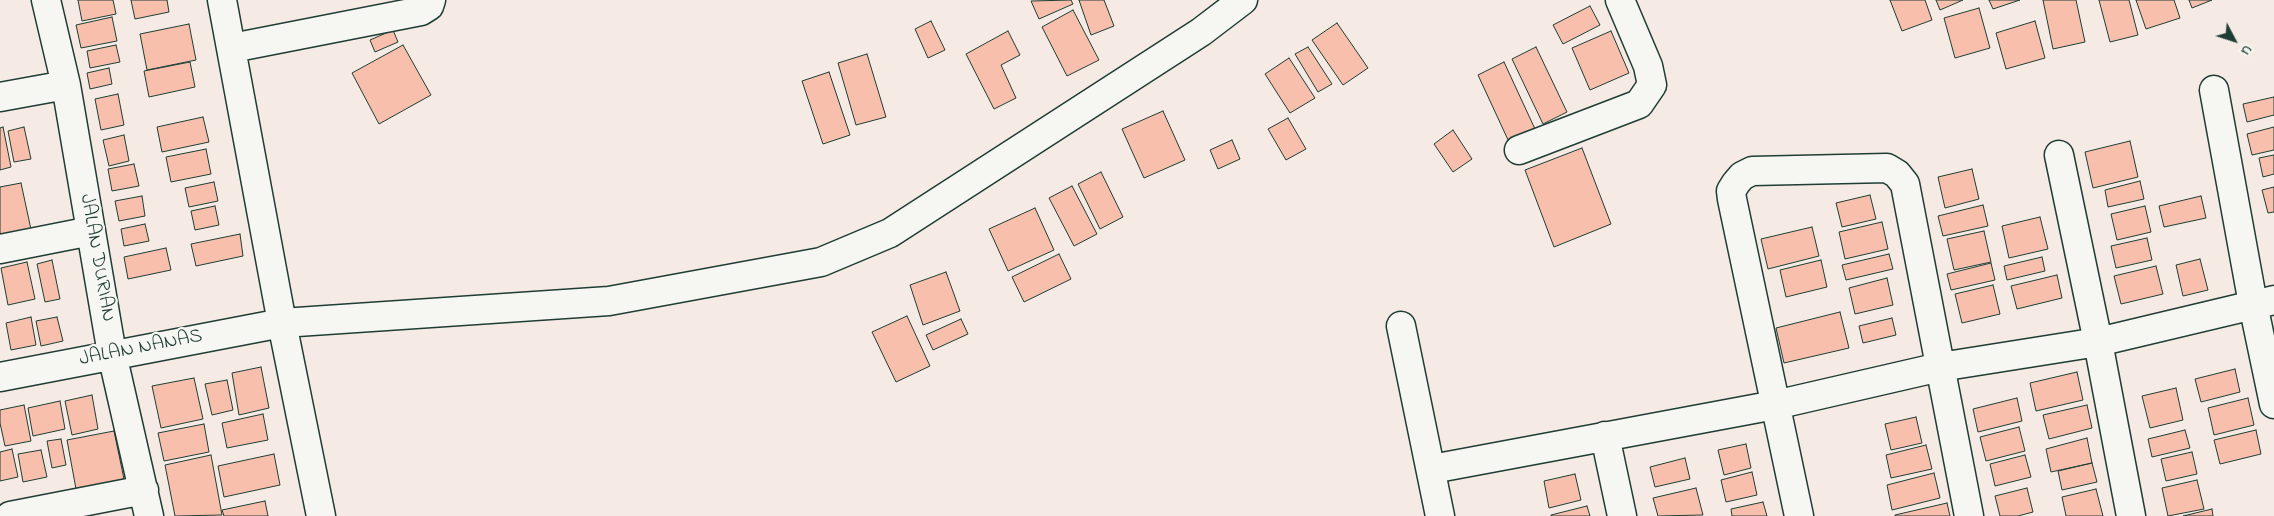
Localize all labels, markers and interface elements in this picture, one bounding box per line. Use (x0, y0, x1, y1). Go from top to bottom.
north arrow (2209, 15, 2259, 65)
text: U (2235, 40, 2257, 60)
street label: JALAN DURIAN (73, 192, 119, 324)
street label: JALAN NANAS (77, 325, 205, 373)

